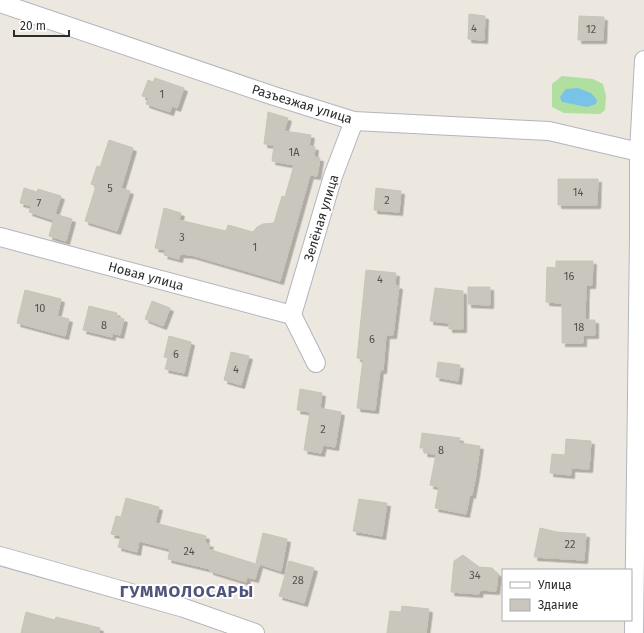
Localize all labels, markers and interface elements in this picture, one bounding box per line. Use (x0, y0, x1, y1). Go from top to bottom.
scale bar (14, 12, 69, 38)
text: 20 m (20, 19, 46, 33)
house number: 4 (471, 22, 477, 35)
house number: 12 (586, 23, 596, 36)
street label: Разъезжая улица (250, 82, 354, 126)
house number: 1 (160, 88, 164, 101)
house number: 1А (288, 146, 300, 159)
street label: Зелёная улица (301, 173, 341, 263)
house number: 5 (107, 182, 113, 195)
house number: 14 (573, 186, 583, 199)
house number: 2 (384, 194, 390, 207)
house number: 7 (37, 197, 42, 210)
house number: 3 (179, 231, 185, 244)
house number: 1 (253, 241, 257, 254)
street label: Новая улица (107, 259, 185, 293)
house number: 16 (564, 270, 574, 283)
house number: 4 (377, 273, 383, 286)
house number: 10 (35, 302, 45, 315)
house number: 8 (101, 319, 107, 332)
house number: 18 (574, 321, 584, 334)
house number: 6 (369, 333, 375, 346)
house number: 6 (173, 348, 179, 361)
house number: 4 (233, 363, 239, 376)
house number: 2 (320, 423, 326, 436)
house number: 8 (438, 444, 444, 457)
house number: 22 (565, 538, 575, 551)
house number: 24 (184, 545, 195, 558)
house number: 34 (469, 569, 481, 582)
legend (502, 569, 632, 621)
house number: 28 (292, 574, 304, 587)
text: Улица (538, 578, 572, 592)
district label: ГУММОЛОСАРЫ (120, 581, 254, 602)
text: Здание (538, 598, 578, 612)

